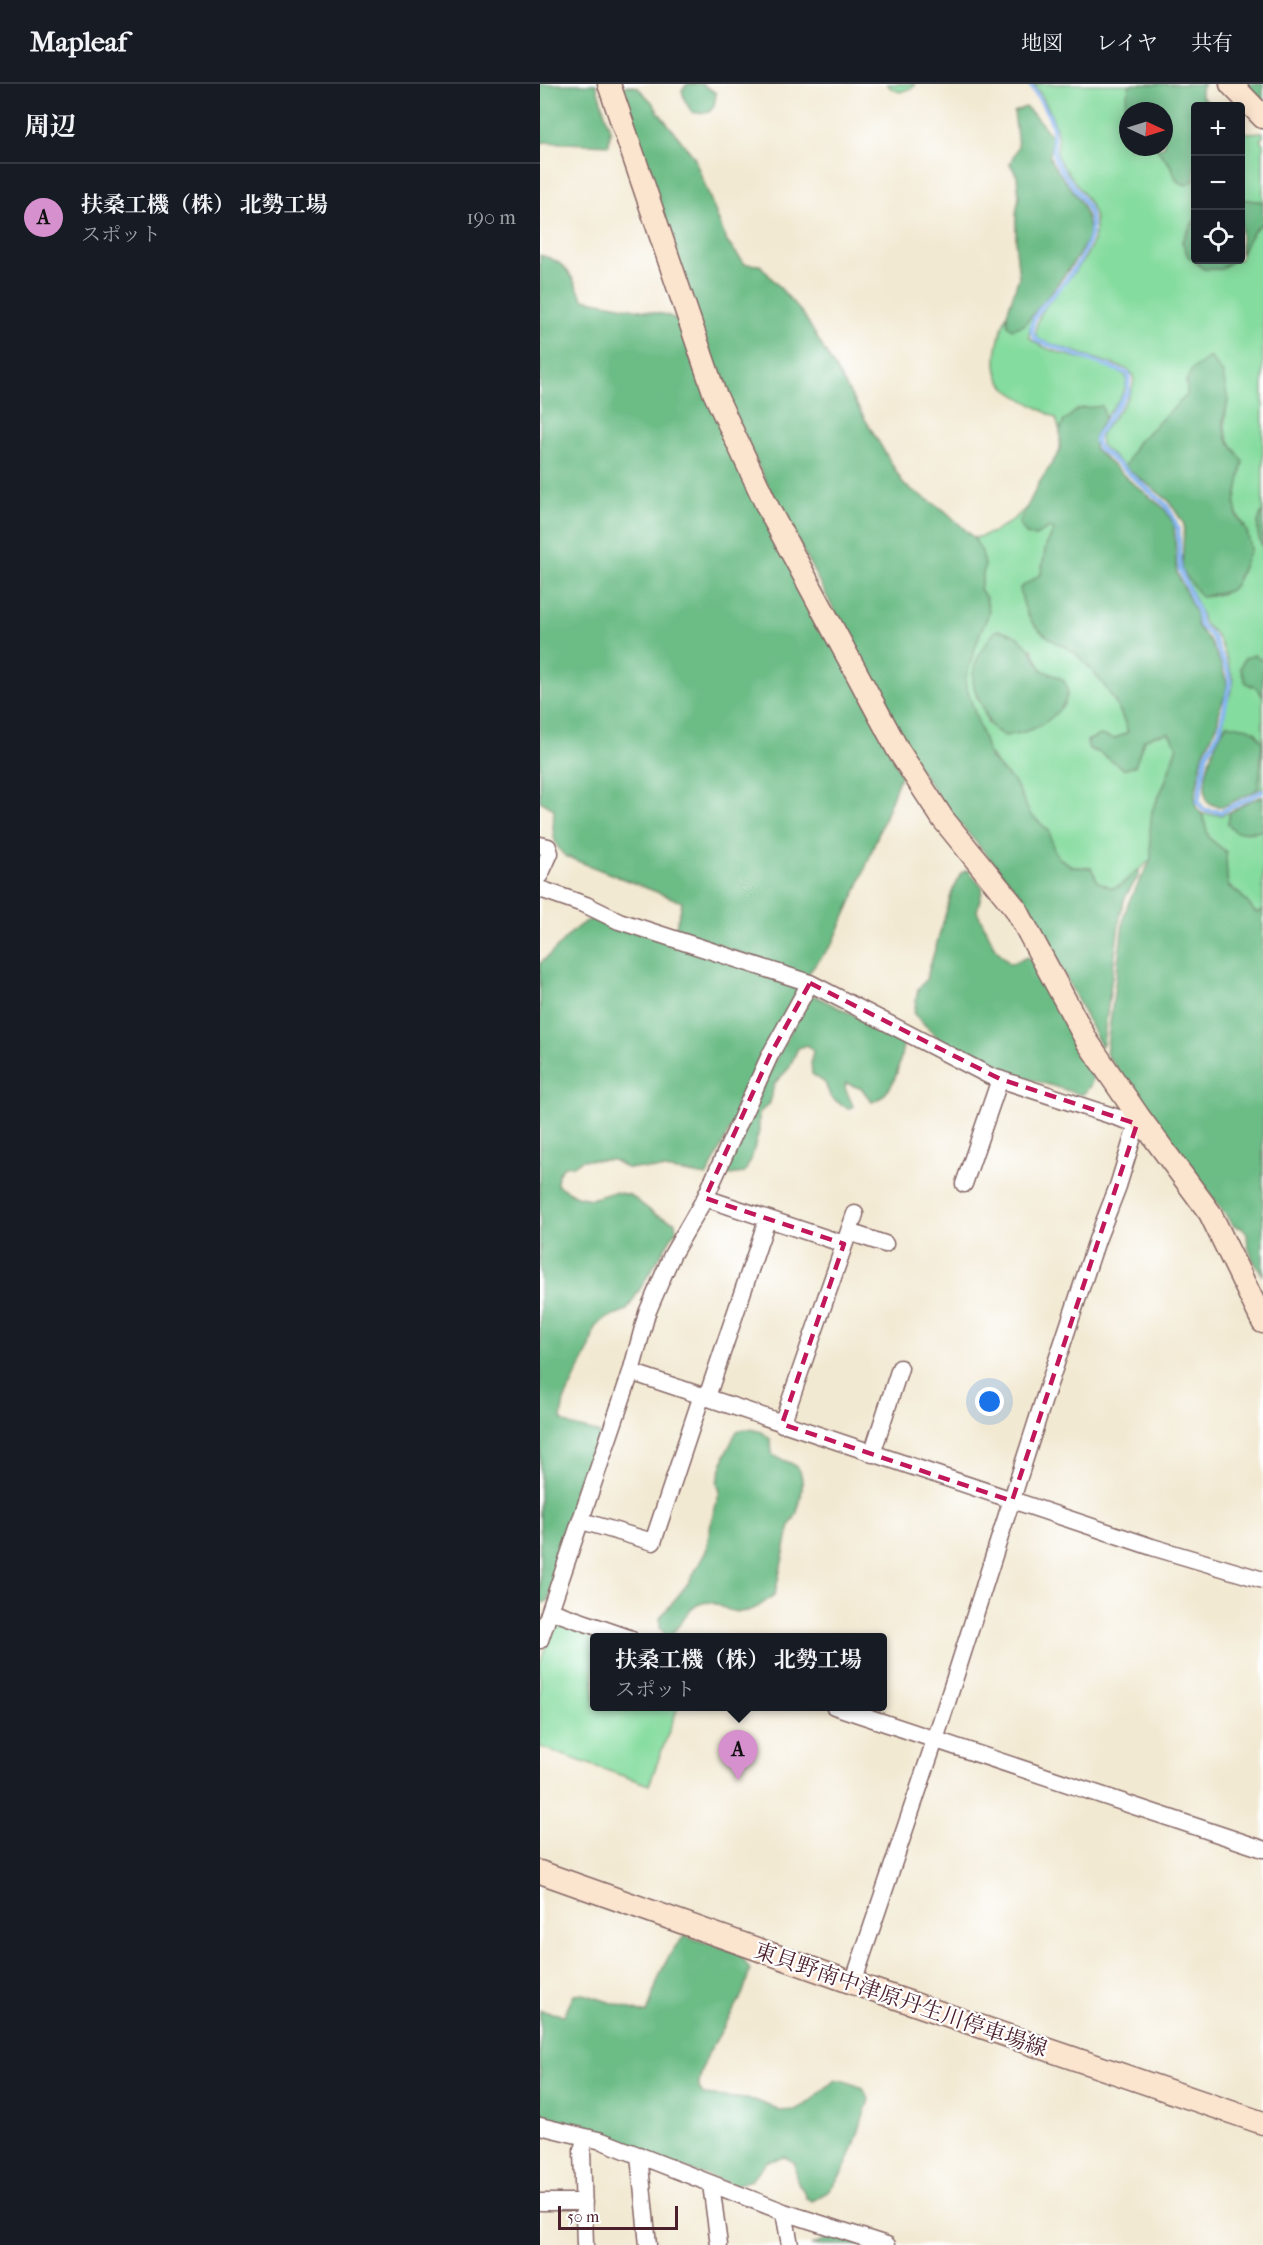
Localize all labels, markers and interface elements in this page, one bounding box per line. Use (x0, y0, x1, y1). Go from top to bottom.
text: Mapleaf (30, 25, 127, 58)
text: 地図 (1021, 31, 1063, 55)
text: レイヤ (1096, 31, 1158, 55)
text: 共有 (1191, 31, 1233, 55)
north arrow (1119, 102, 1173, 156)
map controls (1191, 102, 1245, 264)
button: + (1191, 102, 1245, 156)
text: 周辺 (24, 111, 76, 142)
button: − (1191, 156, 1245, 210)
text: 扶桑工機（株） 北勢工場 (81, 192, 328, 218)
text: A (37, 206, 50, 229)
text: 190 m (466, 206, 516, 229)
button: locate (1191, 210, 1245, 264)
text: スポット (81, 223, 161, 246)
your location (975, 1387, 1004, 1416)
popup (590, 1633, 887, 1711)
text: 扶桑工機（株） 北勢工場 (615, 1647, 862, 1673)
text: スポット (615, 1678, 695, 1701)
pin: A (718, 1730, 758, 1780)
street label: 東貝野南中津原丹生川停車場線 (751, 1938, 1051, 2062)
scale bar (558, 2203, 678, 2230)
text: 50 m (567, 2207, 599, 2226)

